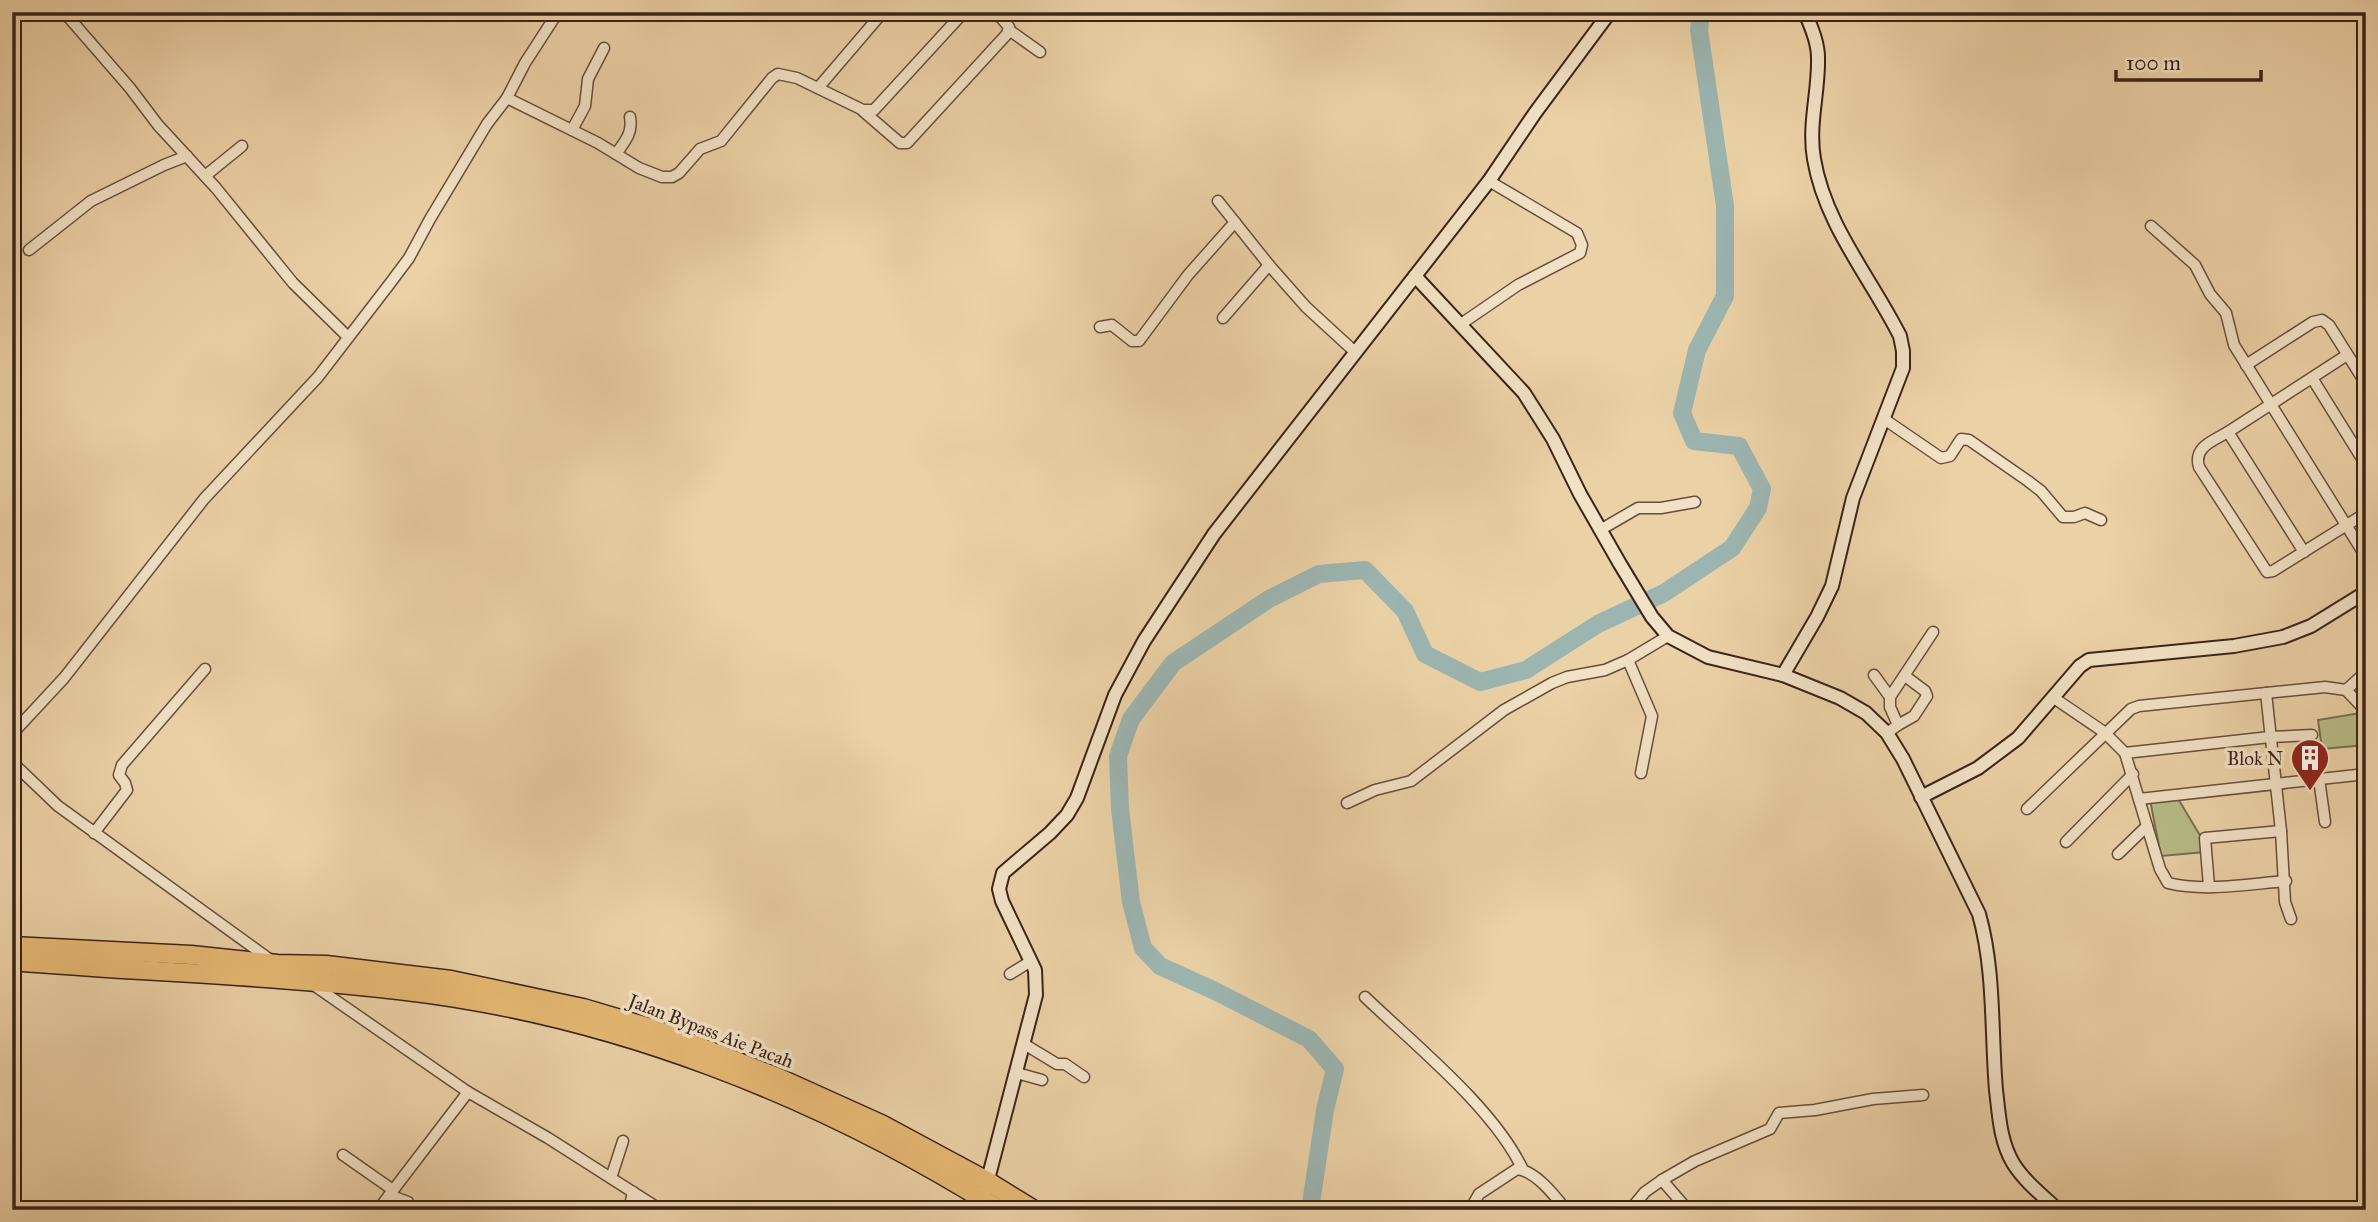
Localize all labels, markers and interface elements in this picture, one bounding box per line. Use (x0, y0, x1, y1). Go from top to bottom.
scale bar (2116, 38, 2261, 82)
text: 100 m (2126, 50, 2181, 76)
building icon: Blok N (2289, 737, 2331, 792)
place label: Blok N (2227, 747, 2283, 770)
street label: Jalan Bypass Aie Pacah (623, 988, 797, 1074)

